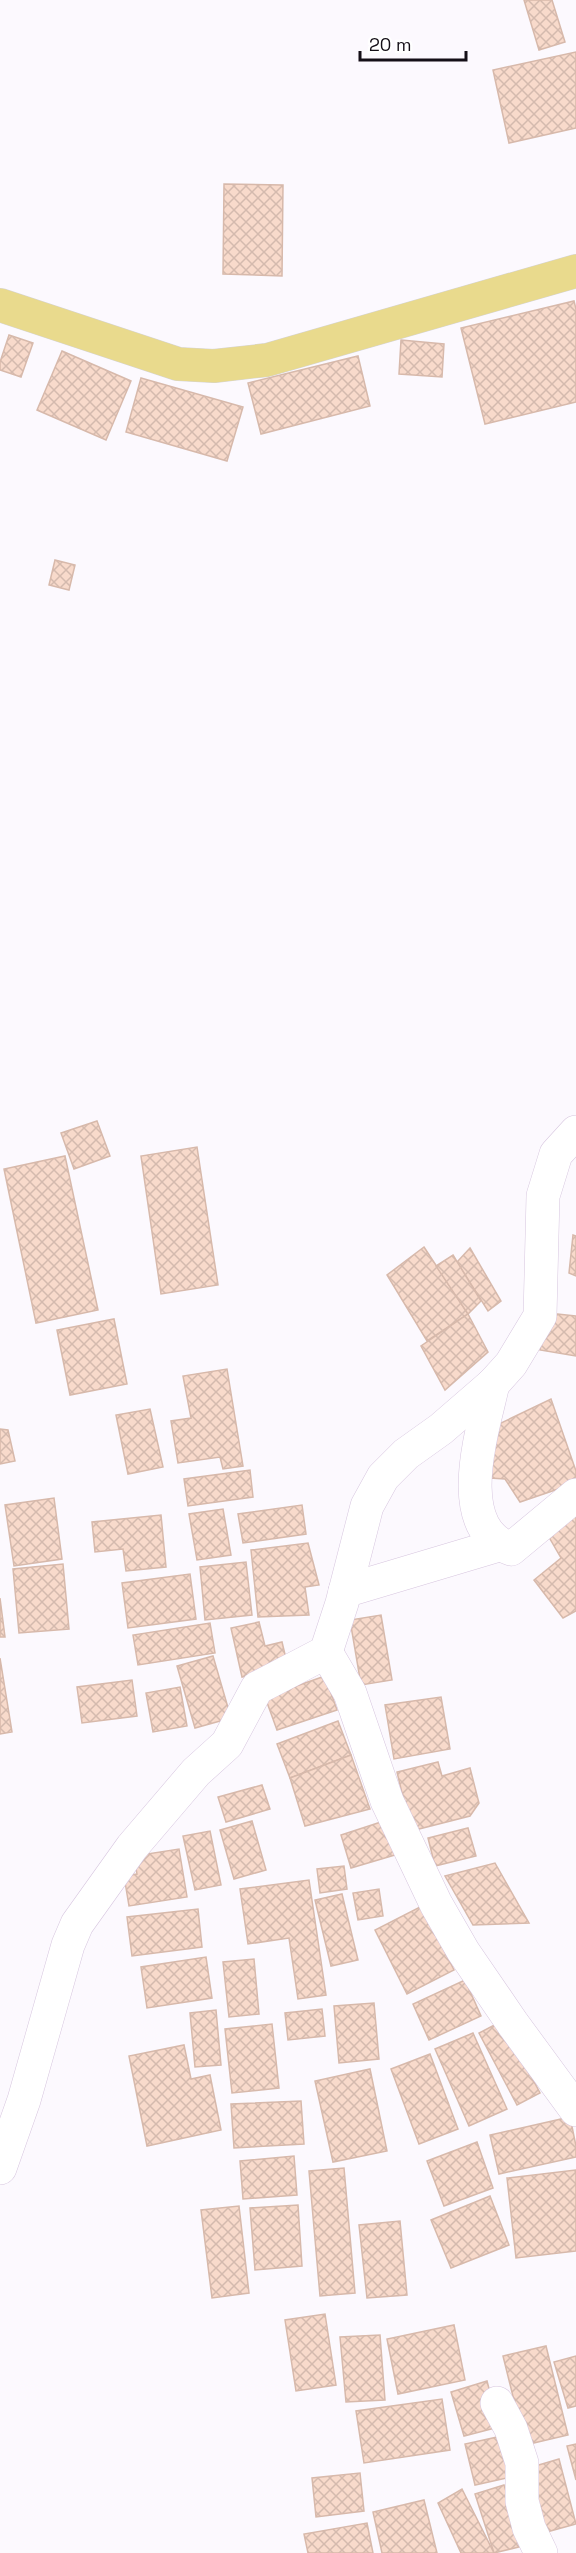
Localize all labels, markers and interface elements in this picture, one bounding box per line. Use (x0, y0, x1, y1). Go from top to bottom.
scale bar (360, 24, 466, 62)
text: 20 m (369, 33, 412, 56)

